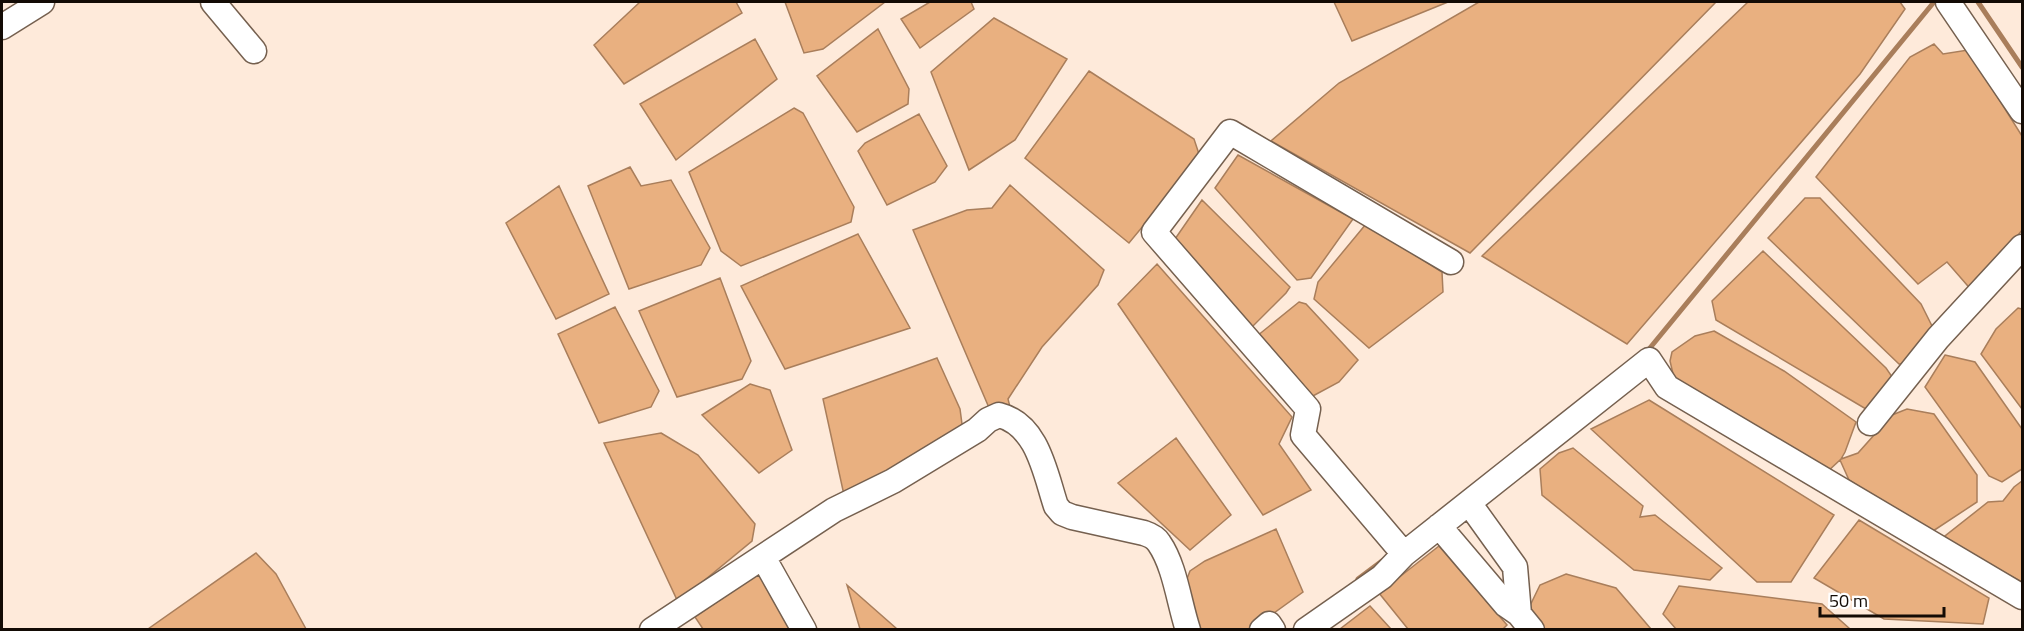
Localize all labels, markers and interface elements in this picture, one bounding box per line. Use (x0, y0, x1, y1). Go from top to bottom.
scale bar (1820, 580, 1944, 618)
text: 50 m (1829, 587, 1868, 614)

